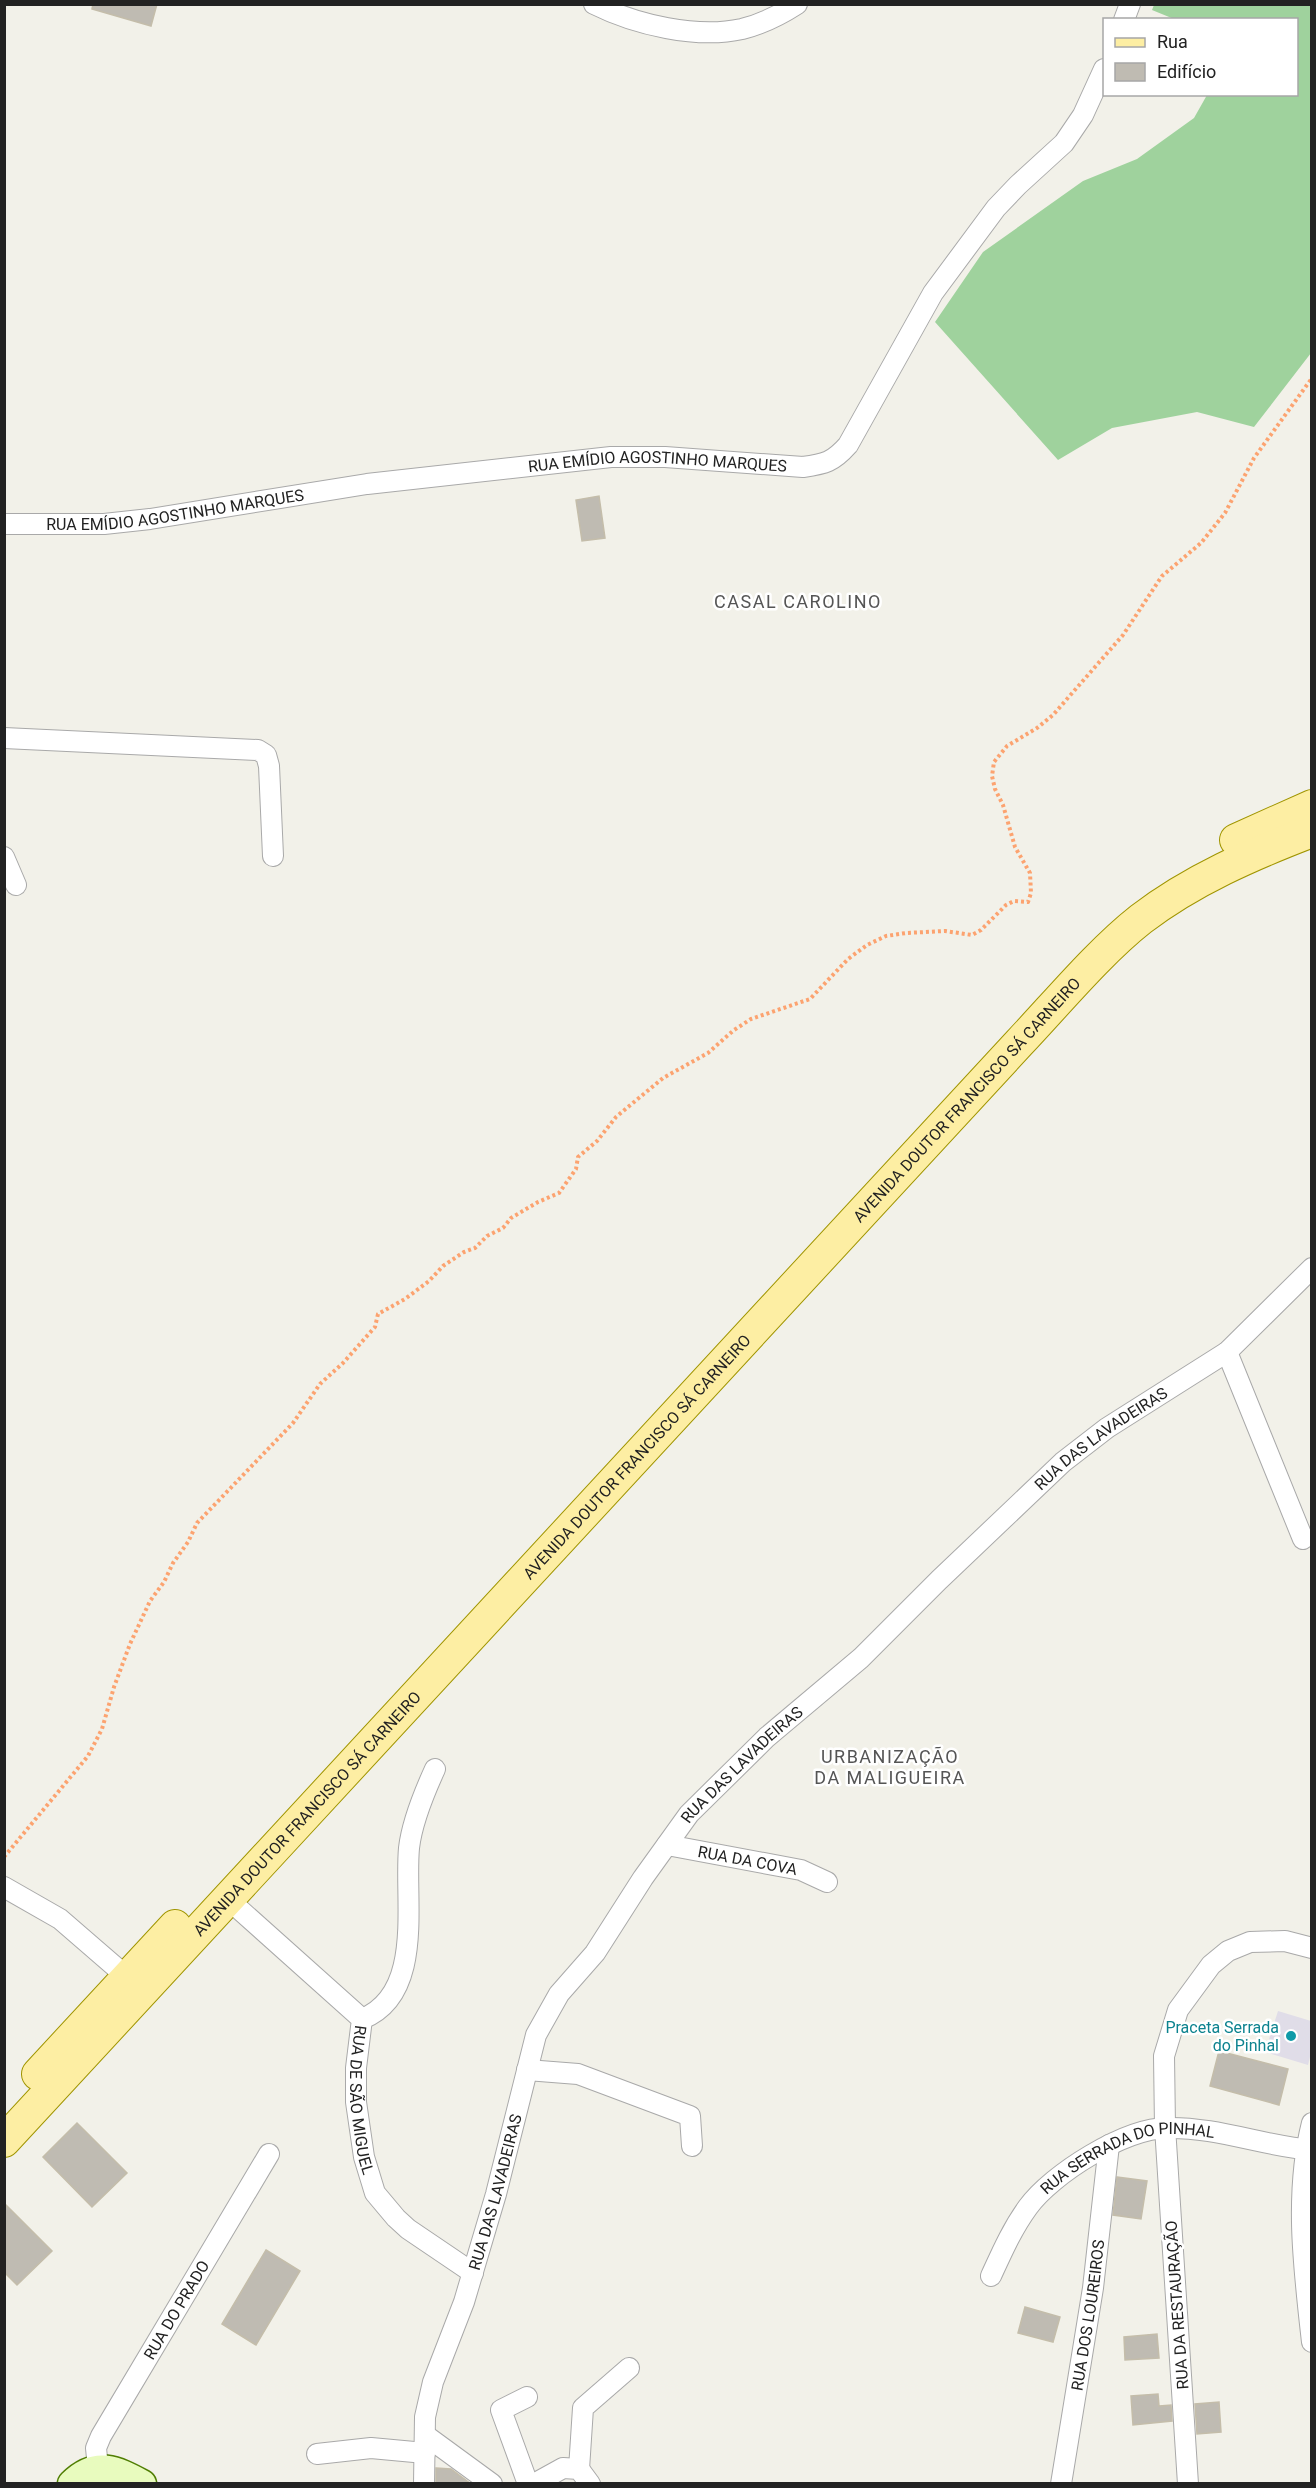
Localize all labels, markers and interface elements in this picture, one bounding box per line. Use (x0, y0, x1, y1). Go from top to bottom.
legend (1103, 18, 1298, 96)
text: Rua (1157, 31, 1188, 52)
text: Edifício (1157, 61, 1216, 82)
street label: RUA EMÍDIO AGOSTINHO MARQUES (527, 447, 788, 476)
street label: RUA EMÍDIO AGOSTINHO MARQUES (46, 485, 305, 534)
district label: CASAL CAROLINO (714, 591, 882, 612)
street label: AVENIDA DOUTOR FRANCISCO SÁ CARNEIRO (849, 973, 1084, 1226)
street label: AVENIDA DOUTOR FRANCISCO SÁ CARNEIRO (519, 1330, 754, 1583)
street label: RUA DAS LAVADEIRAS (1030, 1383, 1171, 1494)
street label: AVENIDA DOUTOR FRANCISCO SÁ CARNEIRO (189, 1687, 424, 1940)
street label: RUA DAS LAVADEIRAS (676, 1702, 806, 1826)
district label: URBANIZAÇÃO DA MALIGUEIRA (814, 1746, 966, 1788)
street label: RUA DA COVA (696, 1841, 799, 1879)
place label: Praceta Serrada do Pinhal (1165, 2018, 1279, 2055)
street label: RUA DE SÃO MIGUEL (346, 2024, 378, 2177)
marker: Praceta Serrada do Pinhal (1284, 2029, 1298, 2043)
street label: RUA DAS LAVADEIRAS (464, 2112, 525, 2272)
street label: RUA SERRADA DO PINHAL (1036, 2118, 1217, 2198)
street label: RUA DA RESTAURAÇÃO (1161, 2220, 1192, 2390)
street label: RUA DOS LOUREIROS (1067, 2239, 1108, 2392)
street label: RUA DO PRADO (139, 2257, 213, 2363)

